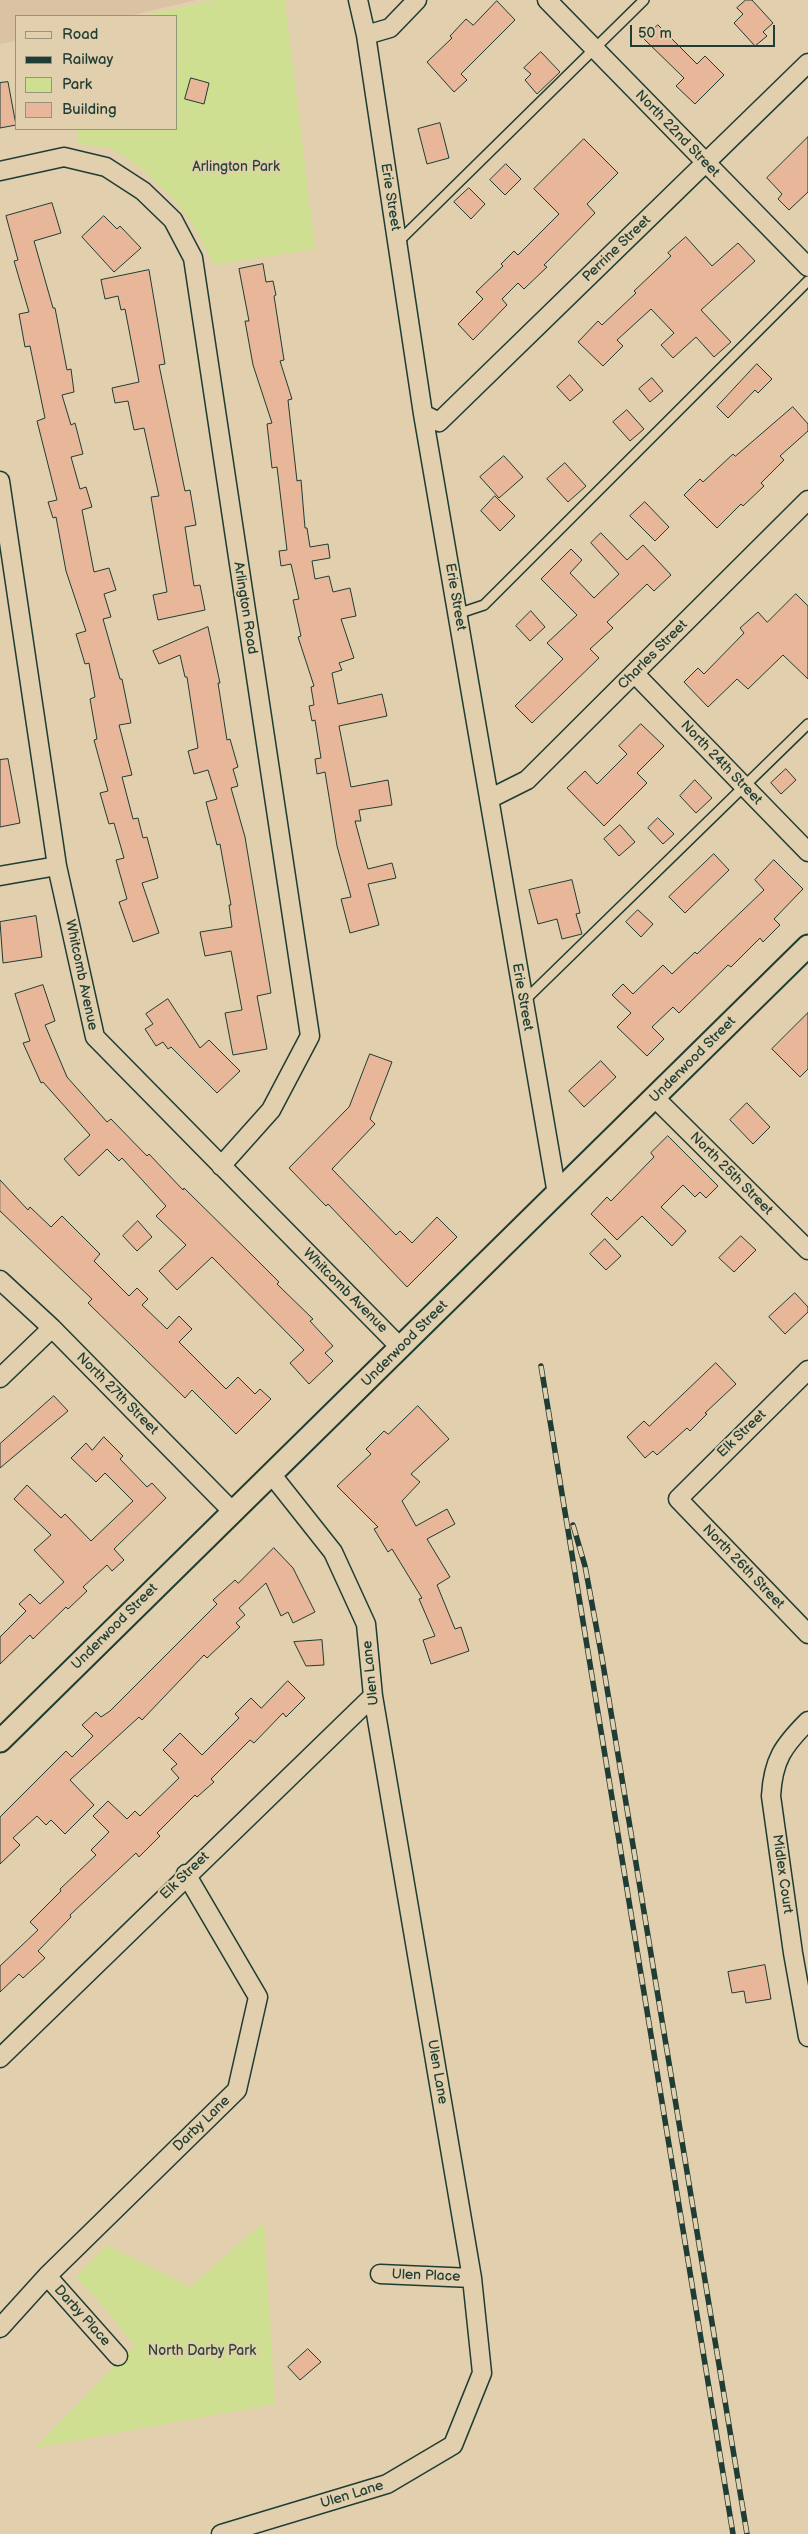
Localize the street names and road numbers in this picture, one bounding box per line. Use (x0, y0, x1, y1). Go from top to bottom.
street label: North 22nd Street (631, 87, 723, 181)
street label: Erie Street (376, 162, 404, 232)
street label: Perrine Street (579, 212, 655, 286)
street label: Arlington Road (229, 561, 261, 655)
street label: Erie Street (441, 562, 469, 632)
street label: Charles Street (615, 617, 691, 693)
street label: North 24th Street (677, 717, 765, 809)
street label: Whitcomb Avenue (61, 918, 101, 1032)
street label: Erie Street (508, 962, 536, 1032)
street label: Underwood Street (646, 1013, 740, 1107)
street label: North 25th Street (686, 1129, 776, 1219)
street label: Whitcomb Avenue (299, 1245, 391, 1337)
street label: Underwood Street (358, 1297, 452, 1391)
street label: North 27th Street (73, 1350, 161, 1438)
street label: Elk Street (714, 1407, 770, 1461)
street label: North 26th Street (699, 1521, 787, 1613)
street label: Underwood Street (68, 1580, 162, 1674)
street label: Ulen Lane (359, 1640, 383, 1706)
street label: Midlex Court (768, 1833, 796, 1915)
street label: Elk Street (157, 1849, 213, 1903)
street label: Ulen Lane (423, 2039, 451, 2105)
street label: Darby Lane (170, 2093, 234, 2155)
street label: Ulen Place (391, 2266, 461, 2286)
street label: Darby Place (50, 2282, 114, 2350)
street label: Ulen Lane (318, 2477, 386, 2513)

